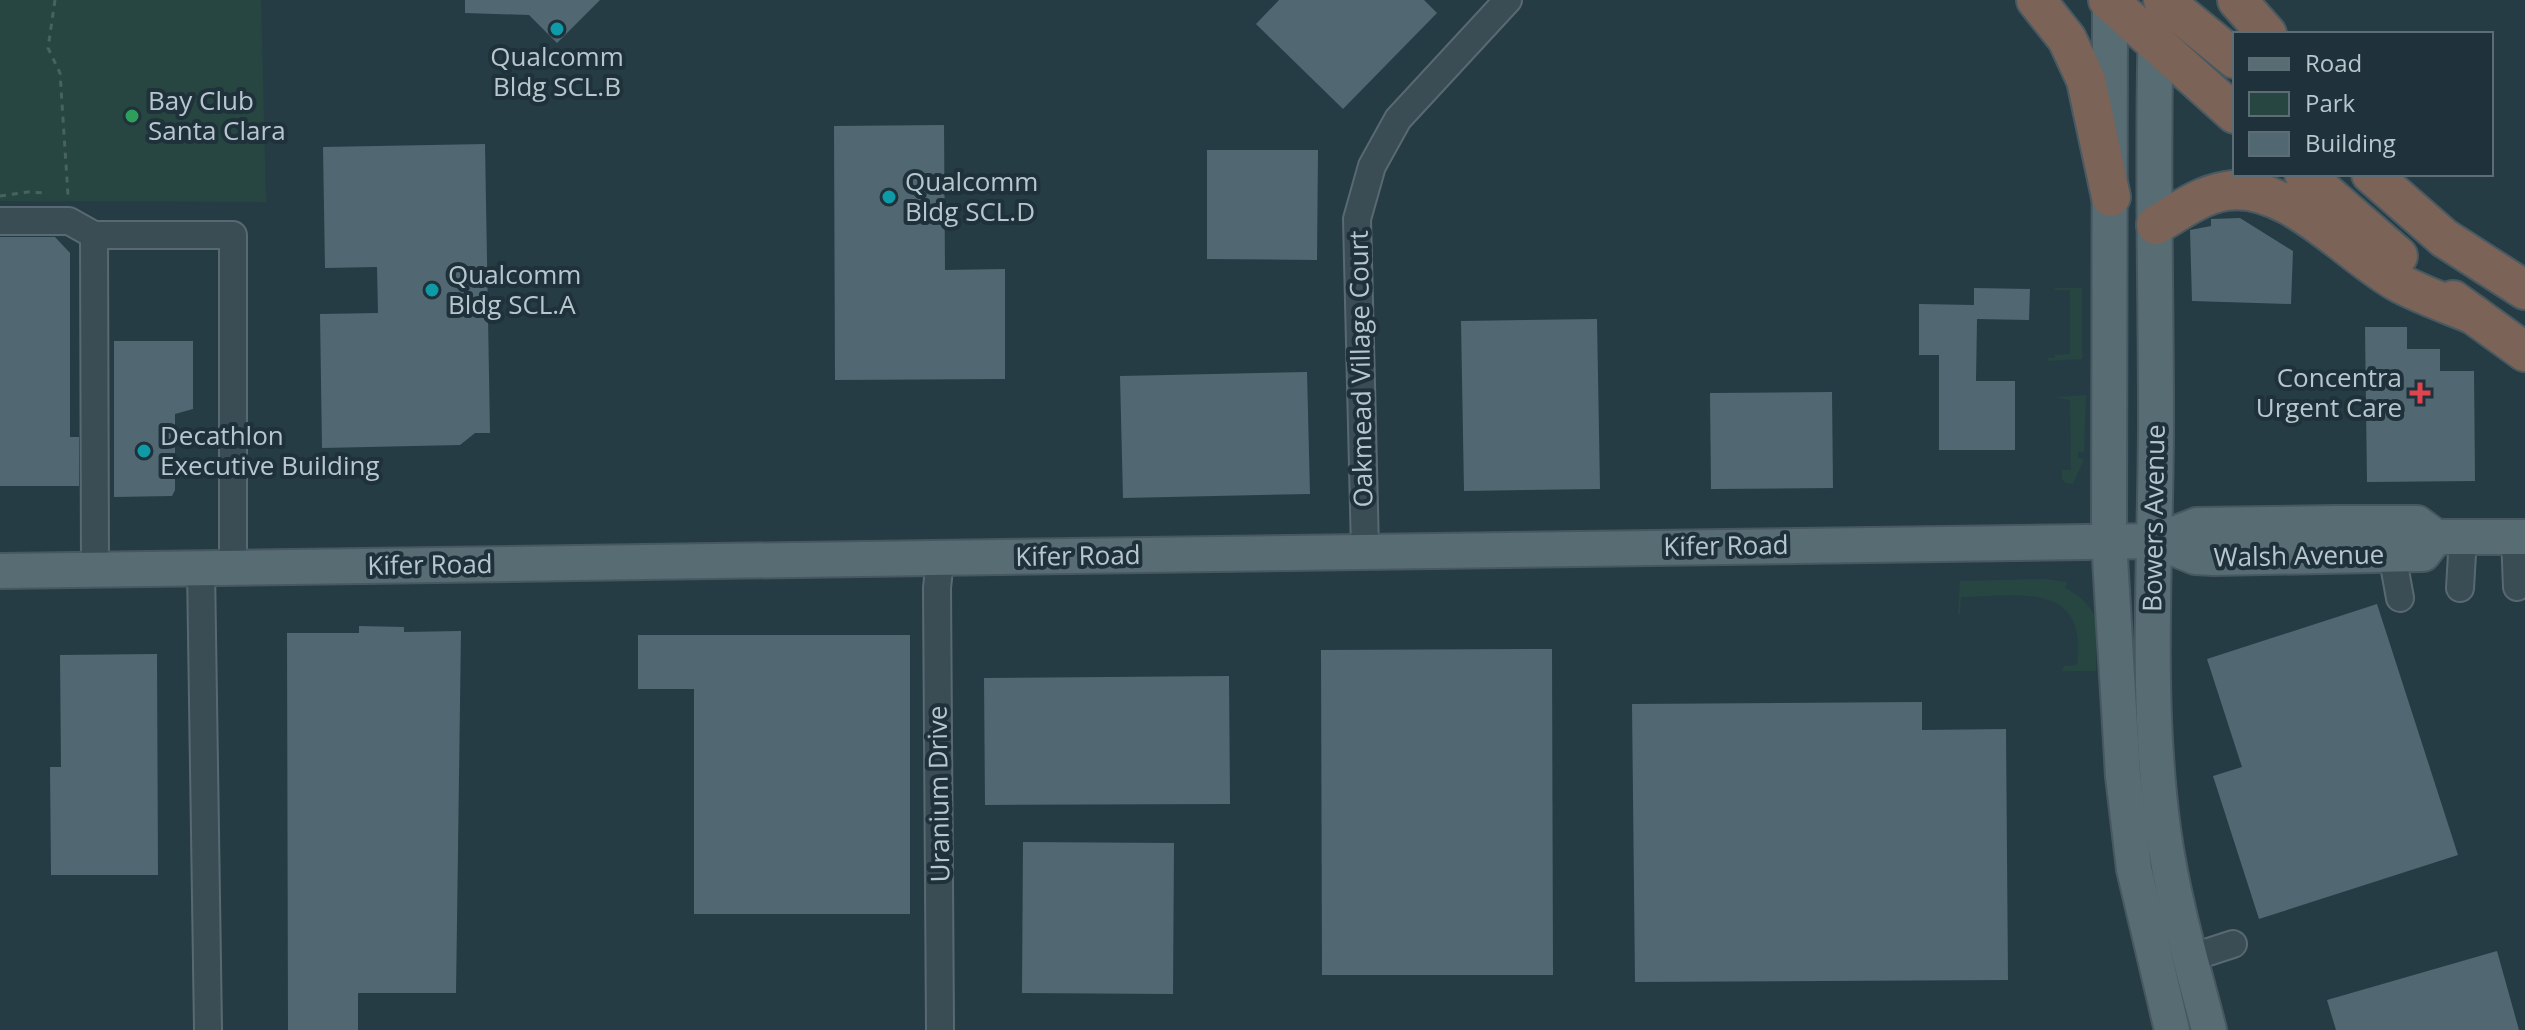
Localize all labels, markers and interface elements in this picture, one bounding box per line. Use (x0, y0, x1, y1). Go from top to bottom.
marker: Qualcomm Bldg SCL.B (548, 20, 566, 38)
legend (2233, 32, 2493, 176)
place label: Qualcomm Bldg SCL.B (490, 38, 624, 104)
text: Road (2305, 46, 2362, 79)
place label: Bay Club Santa Clara (148, 82, 286, 148)
text: Park (2305, 86, 2356, 119)
marker: Bay Club Santa Clara (123, 107, 141, 125)
text: Building (2305, 126, 2396, 159)
place label: Qualcomm Bldg SCL.D (905, 163, 1038, 229)
marker: Qualcomm Bldg SCL.D (880, 188, 898, 206)
street label: Oakmead Village Court (1340, 230, 1380, 508)
place label: Qualcomm Bldg SCL.A (448, 256, 581, 322)
marker: Qualcomm Bldg SCL.A (423, 281, 441, 299)
place label: Concentra Urgent Care (2256, 359, 2402, 425)
marker: Concentra Urgent Care (2409, 382, 2431, 404)
place label: Decathlon Executive Building (160, 417, 380, 483)
street label: Bowers Avenue (2133, 424, 2173, 612)
marker: Decathlon Executive Building (135, 442, 153, 460)
street label: Kifer Road (1663, 526, 1789, 564)
street label: Kifer Road (1015, 536, 1141, 574)
street label: Walsh Avenue (2213, 536, 2385, 574)
street label: Kifer Road (367, 545, 493, 583)
street label: Uranium Drive (918, 705, 958, 883)

